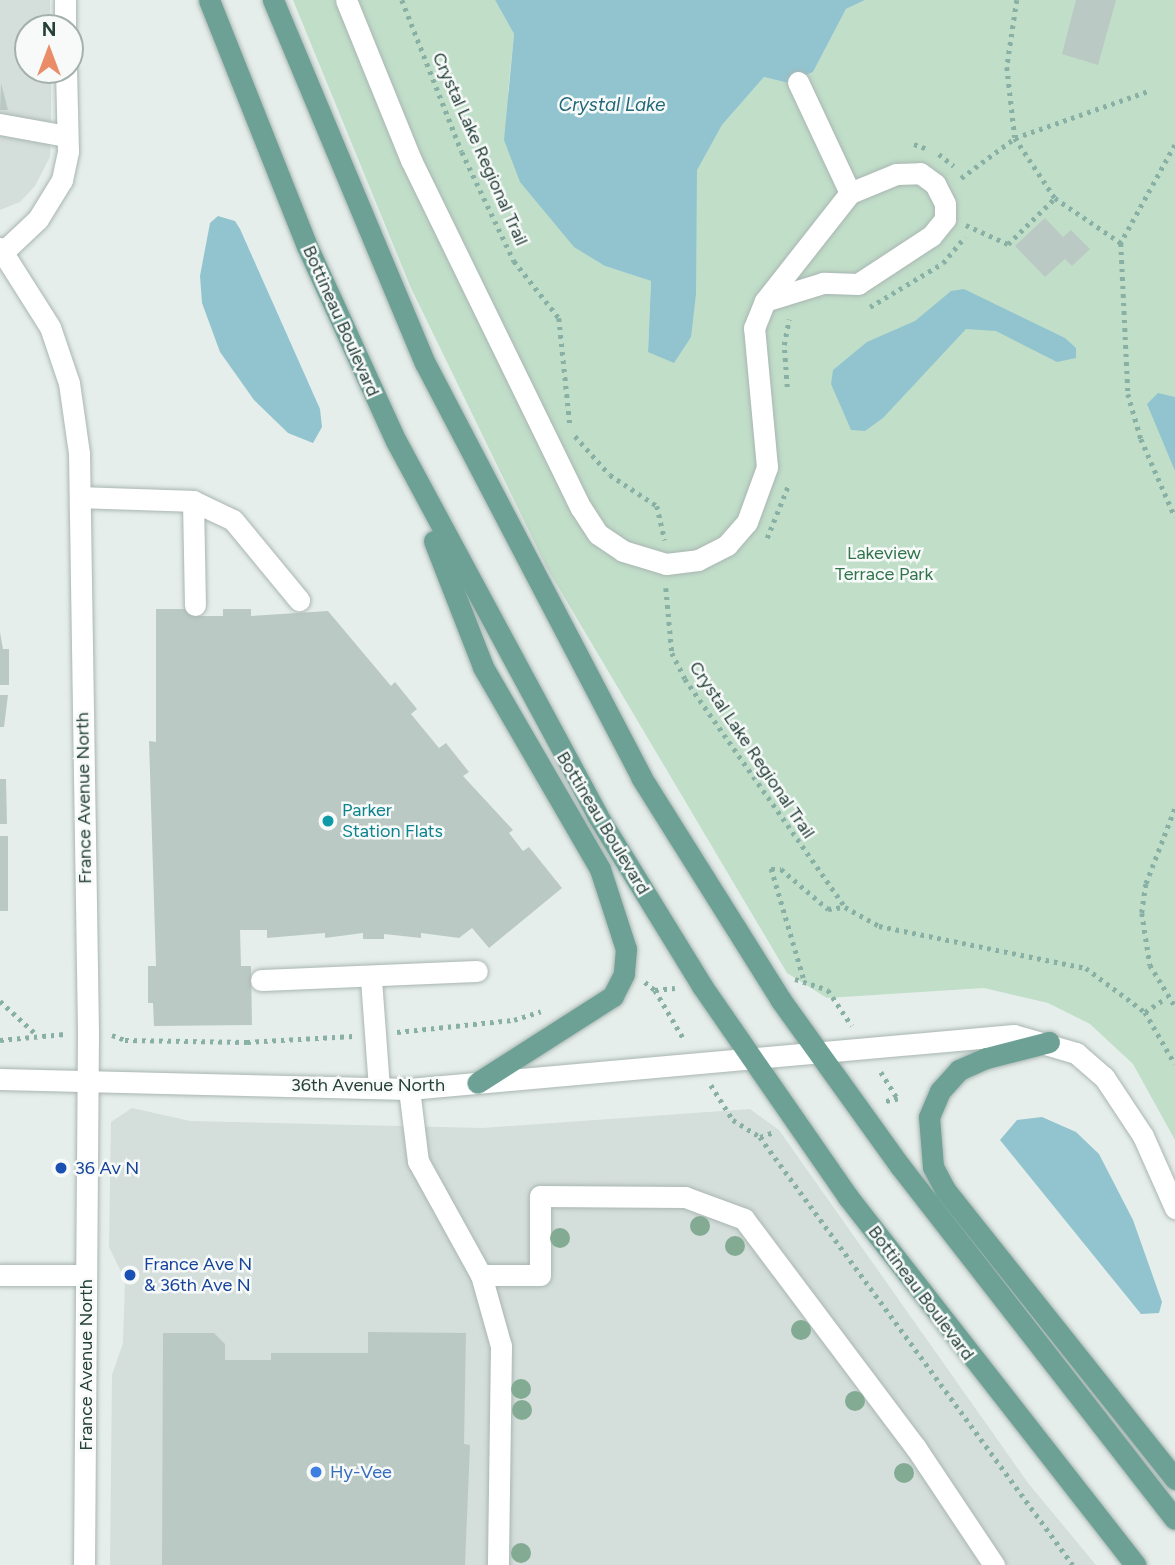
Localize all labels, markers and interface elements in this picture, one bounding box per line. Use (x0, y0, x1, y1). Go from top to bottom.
north arrow (14, 14, 84, 84)
text: N (42, 18, 56, 41)
street label: Crystal Lake Regional Trail (428, 49, 532, 249)
water label: Crystal Lake (559, 94, 665, 116)
street label: Bottineau Boulevard (298, 242, 384, 400)
park label: Lakeview Terrace Park (835, 543, 933, 586)
street label: Crystal Lake Regional Trail (685, 657, 819, 843)
street label: France Avenue North (72, 712, 96, 884)
street label: Bottineau Boulevard (552, 748, 654, 898)
place label: Parker Station Flats (342, 800, 443, 842)
marker: Parker Station Flats (320, 813, 336, 829)
street label: 36th Avenue North (291, 1074, 445, 1096)
place label: 36 Av N (75, 1157, 139, 1179)
marker: 36 Av N (53, 1160, 69, 1176)
street label: Bottineau Boulevard (863, 1222, 979, 1364)
place label: France Ave N & 36th Ave N (144, 1254, 252, 1296)
marker: France Ave N & 36th Ave N (122, 1267, 138, 1283)
street label: France Avenue North (75, 1279, 97, 1451)
place label: Hy-Vee (330, 1461, 392, 1483)
marker: Hy-Vee (308, 1464, 324, 1480)

